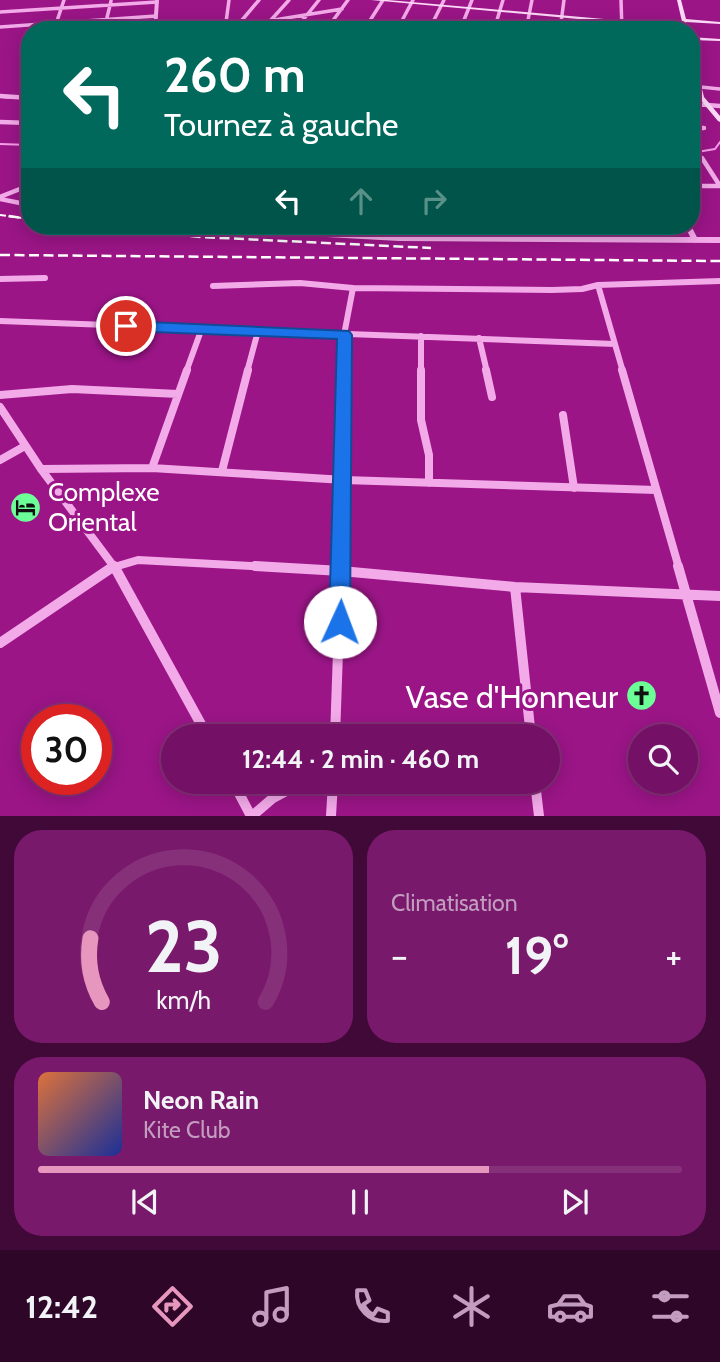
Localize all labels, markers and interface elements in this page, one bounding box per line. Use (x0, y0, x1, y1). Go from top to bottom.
text: 260 m (164, 45, 306, 104)
icon: left (49, 49, 140, 140)
text: Tournez à gauche (164, 105, 398, 144)
icon: left (269, 182, 307, 220)
icon: ahead (342, 182, 380, 220)
icon: right (415, 182, 453, 220)
pin (96, 296, 156, 356)
icon: arrive (107, 307, 145, 345)
place label: Complexe Oriental (48, 476, 160, 538)
hotel icon: Complexe Oriental (8, 490, 42, 524)
position arrow (303, 585, 377, 659)
place label: Vase d'Honneur (406, 677, 619, 716)
church icon: Vase d'Honneur (624, 679, 658, 713)
speed limit sign: 30 (21, 704, 112, 795)
map controls (628, 724, 698, 794)
button: search (628, 724, 698, 794)
text: 12:44 · 2 min · 460 m (242, 743, 479, 775)
text: Climatisation (391, 889, 518, 917)
text: 23 (145, 903, 222, 991)
text: 19° (505, 924, 568, 987)
text: − (391, 932, 408, 979)
text: + (665, 932, 682, 979)
text: km/h (156, 985, 211, 1015)
text: Neon Rain (143, 1084, 259, 1116)
text: Kite Club (143, 1116, 230, 1144)
icon: previous (126, 1183, 164, 1221)
icon: pause (341, 1183, 379, 1221)
icon: next (556, 1183, 594, 1221)
icon: directions (148, 1282, 197, 1331)
icon: music (248, 1282, 297, 1331)
icon: phone (347, 1282, 396, 1331)
icon: climate (447, 1282, 496, 1331)
icon: car (546, 1282, 595, 1331)
icon: filters (646, 1282, 695, 1331)
text: 12:42 (25, 1287, 98, 1326)

